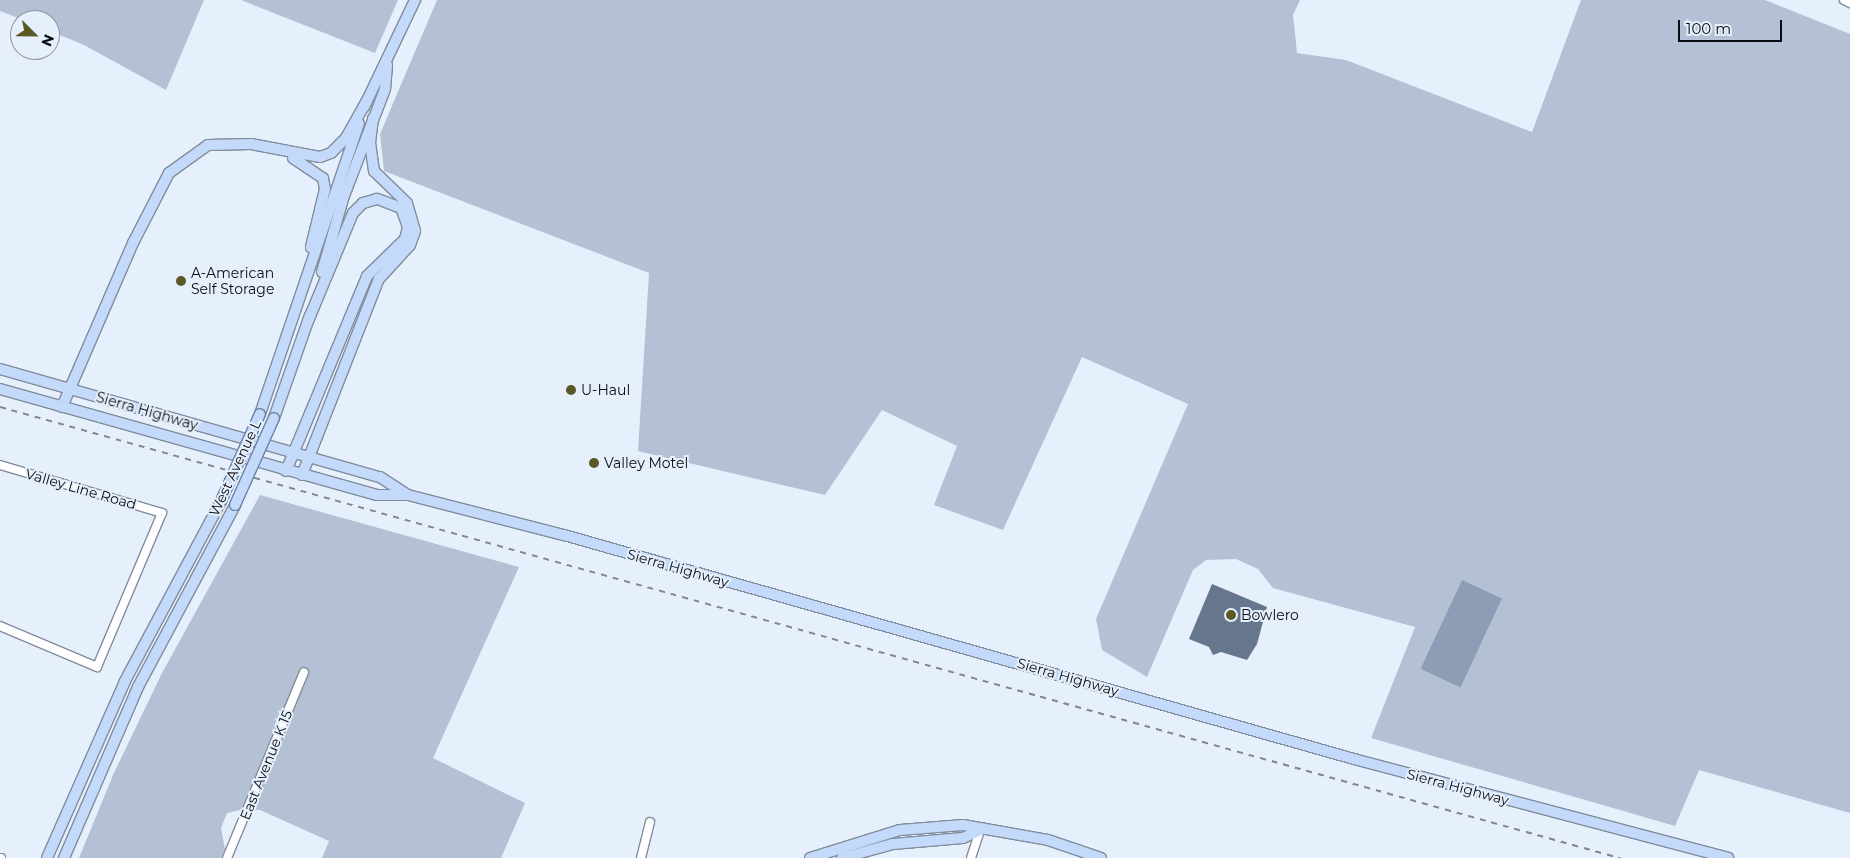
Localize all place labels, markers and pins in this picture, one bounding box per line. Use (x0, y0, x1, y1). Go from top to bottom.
place label: A-American Self Storage (191, 265, 274, 298)
marker: A-American Self Storage (175, 275, 187, 287)
place label: U-Haul (581, 382, 630, 398)
marker: U-Haul (565, 384, 577, 396)
place label: Valley Motel (604, 455, 688, 471)
marker: Valley Motel (588, 457, 600, 469)
place label: Bowlero (1241, 607, 1299, 623)
marker: Bowlero (1225, 609, 1237, 621)

